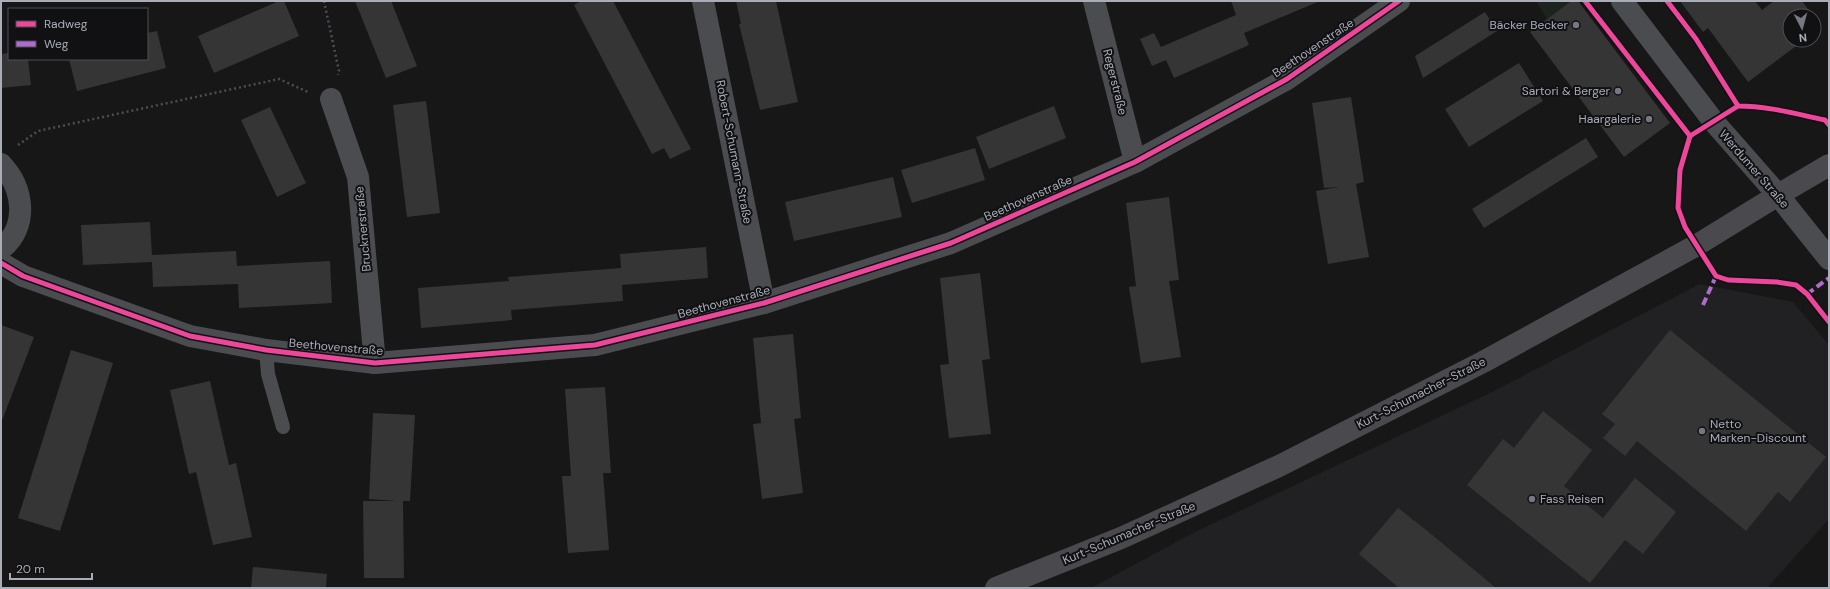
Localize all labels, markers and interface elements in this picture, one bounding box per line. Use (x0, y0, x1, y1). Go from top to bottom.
legend (8, 8, 148, 60)
north arrow (1782, 8, 1822, 48)
street label: Beethovenstraße (1269, 15, 1357, 81)
text: Radweg (44, 16, 88, 32)
place label: Bäcker Becker (1490, 17, 1569, 33)
marker: Bäcker Becker (1571, 20, 1581, 30)
text: N (1798, 31, 1808, 45)
text: Weg (44, 36, 69, 52)
street label: Regerstraße (1099, 47, 1131, 117)
street label: Robert-Schumann-Straße (712, 79, 756, 225)
place label: Sartori & Berger (1522, 83, 1611, 99)
marker: Sartori & Berger (1613, 86, 1623, 96)
place label: Haargalerie (1579, 111, 1641, 127)
marker: Haargalerie (1644, 114, 1654, 124)
street label: Werdumer Straße (1716, 126, 1793, 212)
street label: Beethovenstraße (981, 171, 1075, 225)
street label: Brucknerstraße (351, 185, 375, 272)
street label: Beethovenstraße (676, 282, 772, 322)
street label: Beethovenstraße (288, 335, 384, 359)
street label: Kurt-Schumacher-Straße (1354, 353, 1488, 433)
place label: Netto Marken-Discount (1710, 416, 1807, 446)
marker: Netto Marken-Discount (1697, 426, 1707, 436)
place label: Fass Reisen (1540, 491, 1604, 507)
marker: Fass Reisen (1527, 494, 1537, 504)
street label: Kurt-Schumacher-Straße (1060, 498, 1198, 568)
scale bar (10, 555, 92, 581)
text: 20 m (16, 561, 45, 577)

